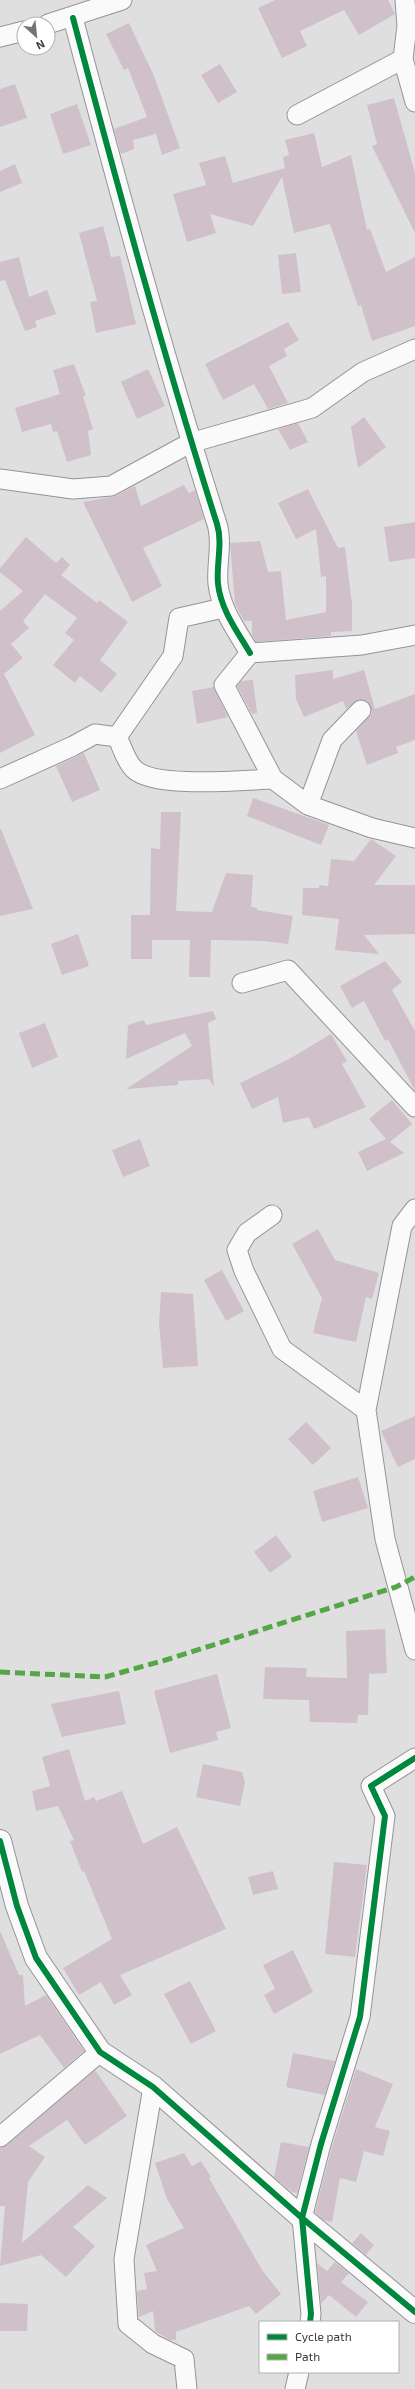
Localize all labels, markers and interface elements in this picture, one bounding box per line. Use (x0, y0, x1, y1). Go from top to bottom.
north arrow (16, 16, 56, 56)
text: N (34, 38, 47, 53)
legend (259, 2321, 399, 2373)
text: Cycle path (295, 2329, 352, 2343)
text: Path (295, 2349, 320, 2363)

